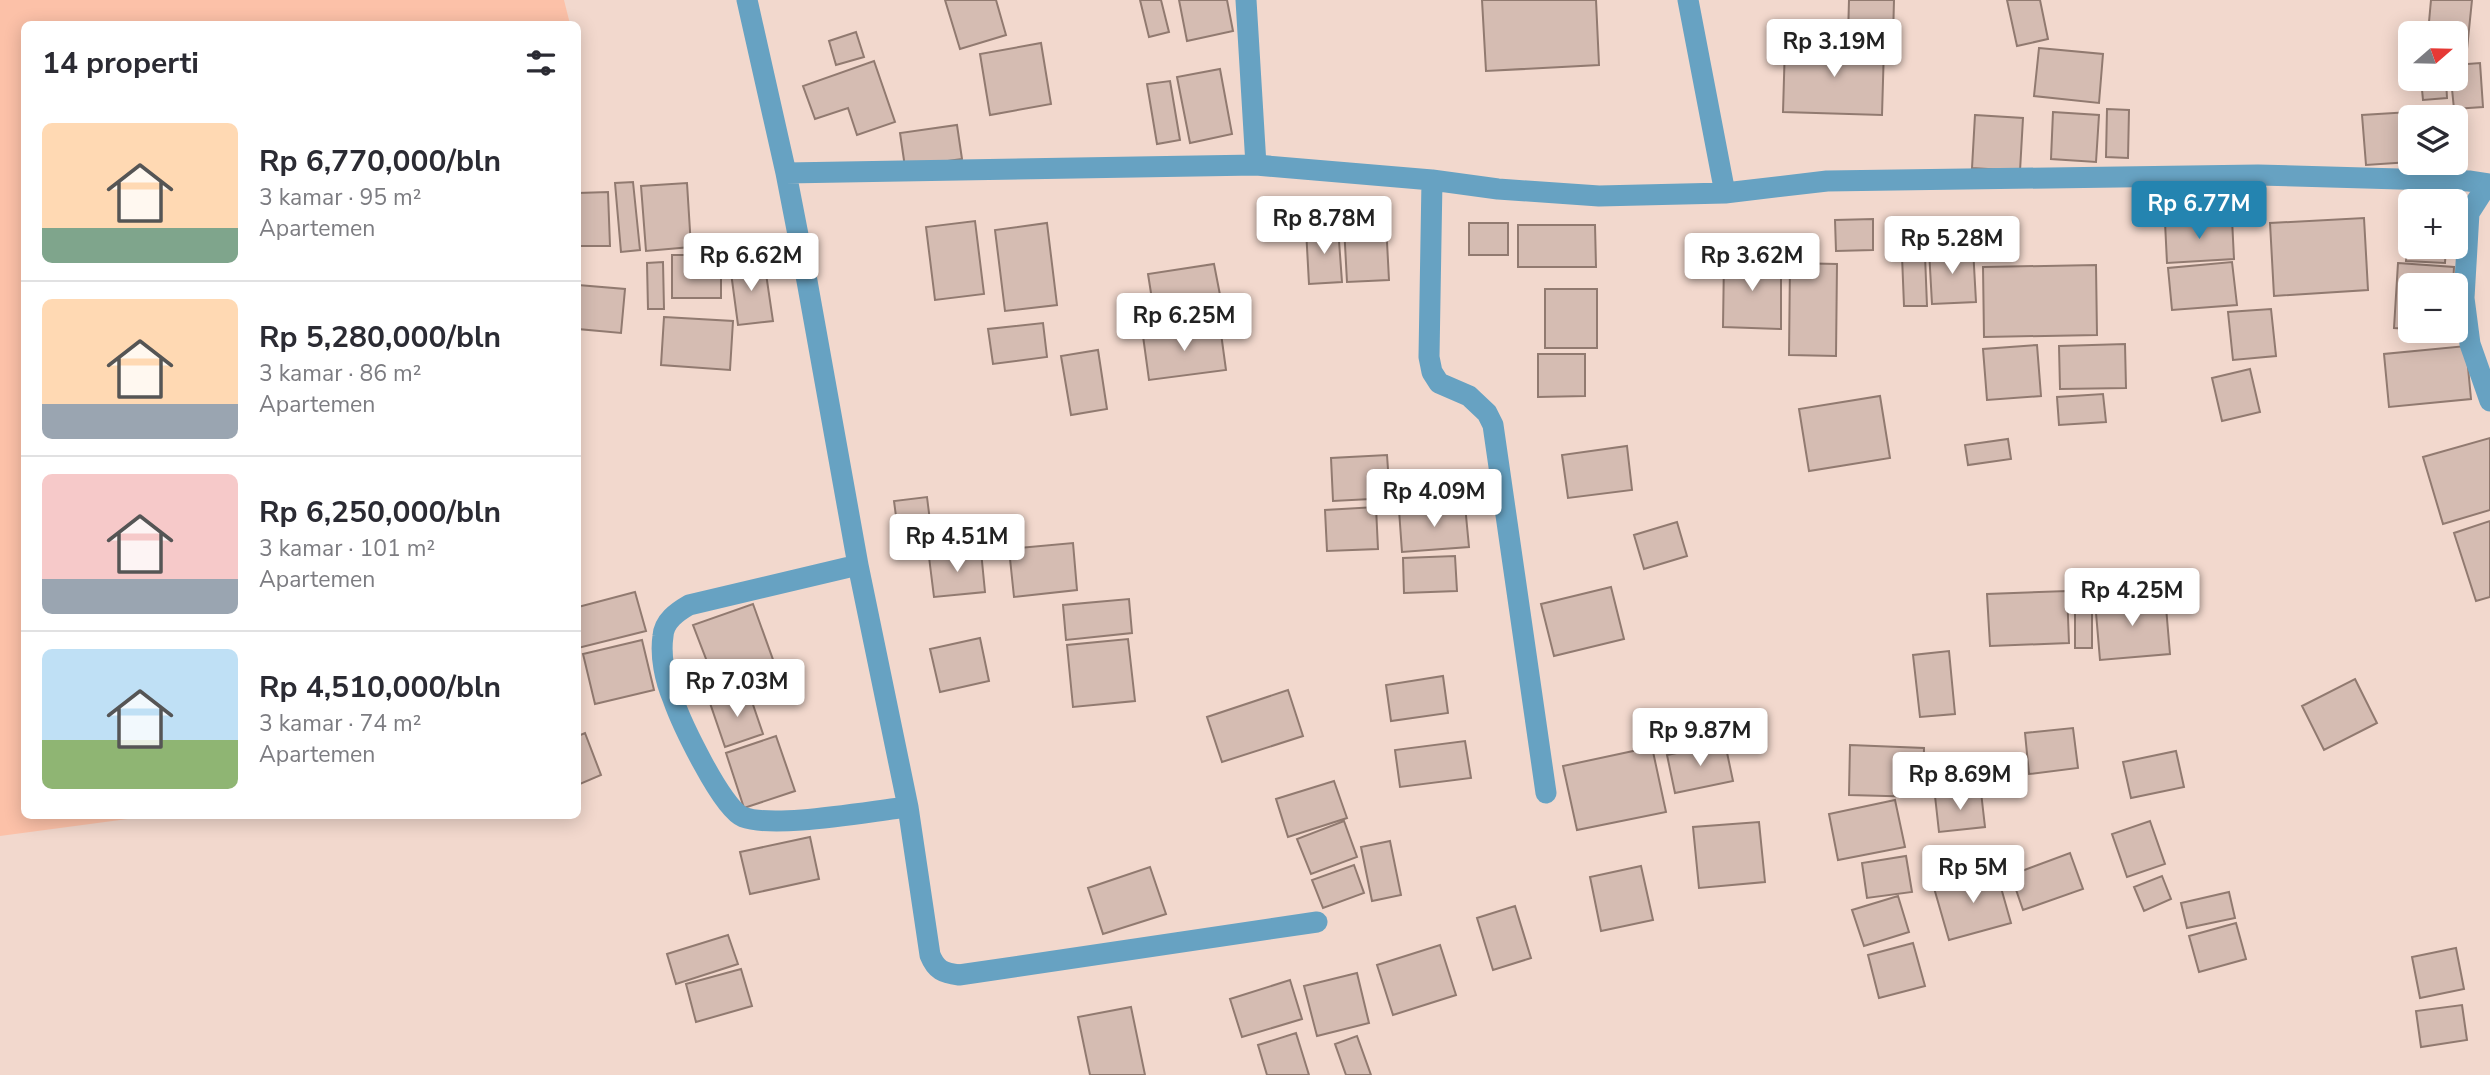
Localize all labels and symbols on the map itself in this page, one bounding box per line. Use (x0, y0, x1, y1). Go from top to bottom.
pin: Rp 3.19M (1762, 20, 1906, 79)
north arrow (2398, 21, 2468, 91)
pin: Rp 6.77M (2127, 182, 2271, 241)
pin: Rp 8.78M (1252, 196, 1396, 256)
pin: Rp 5.28M (1880, 216, 2024, 276)
pin: Rp 6.62M (679, 233, 823, 293)
pin: Rp 3.62M (1680, 233, 1824, 293)
pin: Rp 6.25M (1112, 294, 1256, 353)
pin: Rp 4.09M (1362, 470, 1506, 529)
pin: Rp 4.51M (885, 514, 1029, 574)
pin: Rp 4.25M (2060, 568, 2204, 628)
pin: Rp 7.03M (665, 660, 809, 719)
pin: Rp 9.87M (1628, 708, 1772, 768)
pin: Rp 8.69M (1888, 752, 2032, 812)
pin: Rp 5M (1924, 846, 2022, 905)

